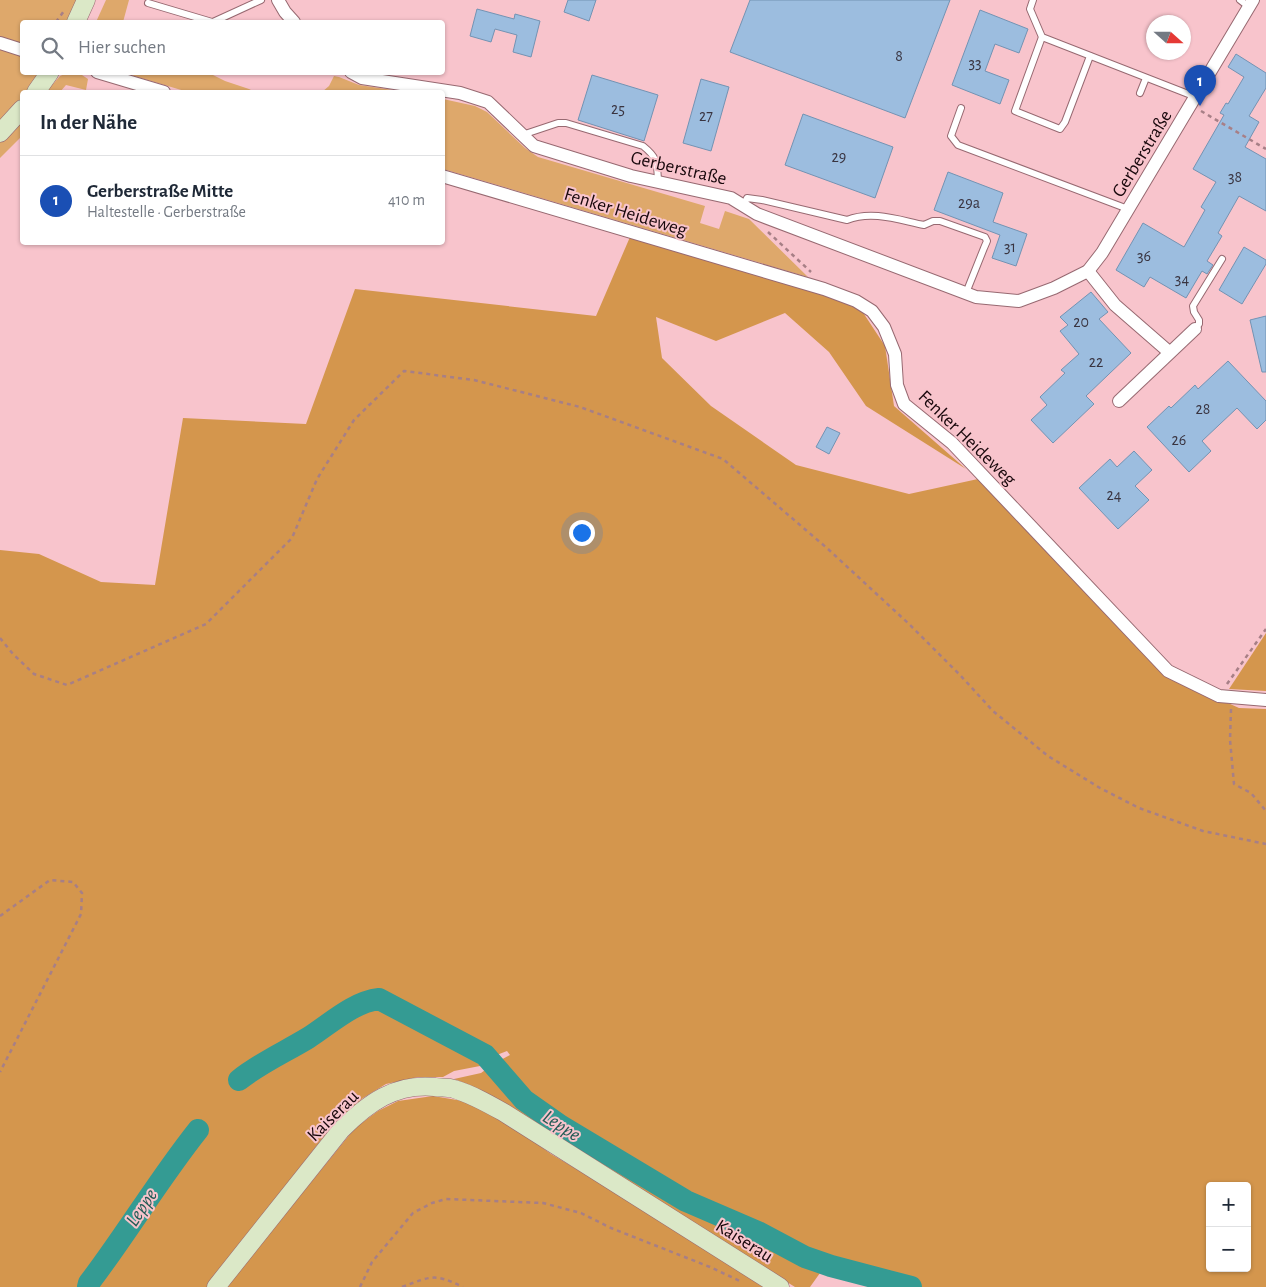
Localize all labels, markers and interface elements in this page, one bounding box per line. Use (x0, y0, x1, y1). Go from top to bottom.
north arrow (1146, 15, 1191, 60)
search box (20, 20, 445, 75)
icon: search (38, 34, 66, 62)
text: Hier suchen (78, 38, 166, 57)
house number: 8 (895, 48, 903, 64)
house number: 33 (968, 55, 982, 71)
pin: 1 (1184, 65, 1216, 106)
house number: 25 (611, 101, 625, 117)
street label: Gerberstraße (1109, 107, 1176, 201)
house number: 27 (699, 108, 713, 124)
text: In der Nähe (40, 112, 137, 133)
street label: Gerberstraße (629, 148, 728, 189)
house number: 29 (832, 149, 846, 165)
house number: 38 (1228, 169, 1242, 185)
text: Gerberstraße Mitte (87, 182, 233, 201)
street label: Fenker Heideweg (562, 185, 690, 240)
text: 1 (53, 192, 59, 208)
text: 410 m (388, 192, 425, 208)
house number: 29a (958, 195, 980, 211)
text: Haltestelle · Gerberstraße (87, 204, 246, 220)
house number: 31 (1004, 239, 1016, 255)
house number: 36 (1137, 248, 1151, 264)
house number: 34 (1175, 271, 1189, 287)
house number: 20 (1073, 314, 1089, 330)
house number: 22 (1089, 354, 1103, 370)
street label: Fenker Heideweg (915, 387, 1020, 490)
house number: 28 (1196, 401, 1210, 417)
house number: 26 (1172, 432, 1186, 448)
house number: 24 (1107, 487, 1122, 503)
your location (569, 520, 595, 546)
street label: Kaiserau (304, 1087, 363, 1145)
water label: Leppe (539, 1106, 584, 1145)
map controls (1206, 1182, 1251, 1272)
button: + (1206, 1182, 1251, 1227)
water label: Leppe (122, 1185, 162, 1230)
street label: Kaiserau (712, 1216, 777, 1266)
button: − (1206, 1227, 1251, 1272)

